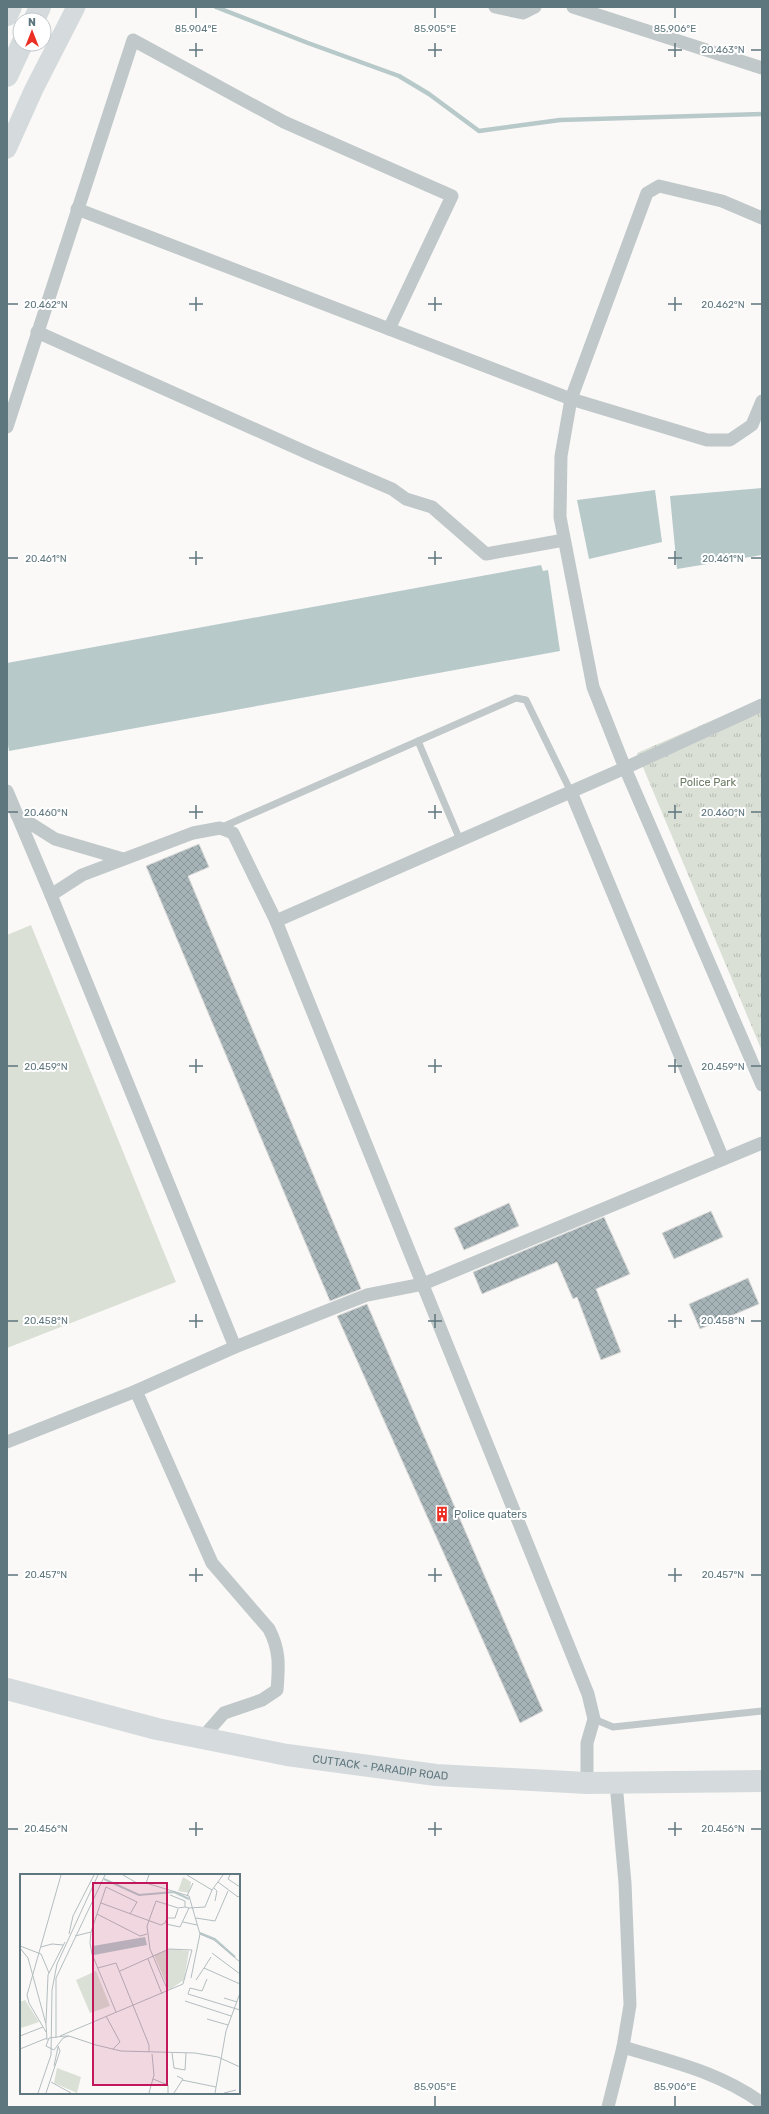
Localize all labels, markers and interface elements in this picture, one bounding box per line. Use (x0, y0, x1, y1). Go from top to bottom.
north arrow (12, 12, 52, 52)
text: N (28, 16, 36, 29)
text: 85.904°E (175, 23, 217, 35)
text: 85.905°E (414, 23, 456, 35)
text: 85.906°E (654, 23, 696, 35)
text: 20.463°N (701, 44, 745, 56)
text: 20.462°N (24, 299, 68, 311)
text: 20.462°N (701, 299, 745, 311)
text: 20.461°N (25, 553, 67, 565)
text: 20.461°N (702, 553, 744, 565)
park label: Police Park (680, 776, 737, 789)
text: 20.460°N (24, 807, 68, 819)
text: 20.460°N (701, 807, 745, 819)
text: 20.459°N (24, 1061, 68, 1073)
text: 20.459°N (701, 1061, 745, 1073)
text: 20.458°N (24, 1315, 68, 1327)
text: 20.458°N (701, 1315, 745, 1327)
building icon: Police quaters (433, 1505, 451, 1523)
place label: Police quaters (454, 1508, 527, 1521)
text: 20.457°N (25, 1569, 67, 1581)
text: 20.457°N (702, 1569, 744, 1581)
street label: CUTTACK - PARADIP ROAD (312, 1752, 449, 1783)
text: 20.456°N (24, 1823, 68, 1835)
text: 20.456°N (701, 1823, 745, 1835)
inset map (20, 1874, 240, 2094)
text: 85.905°E (414, 2081, 456, 2093)
text: 85.906°E (654, 2081, 696, 2093)

